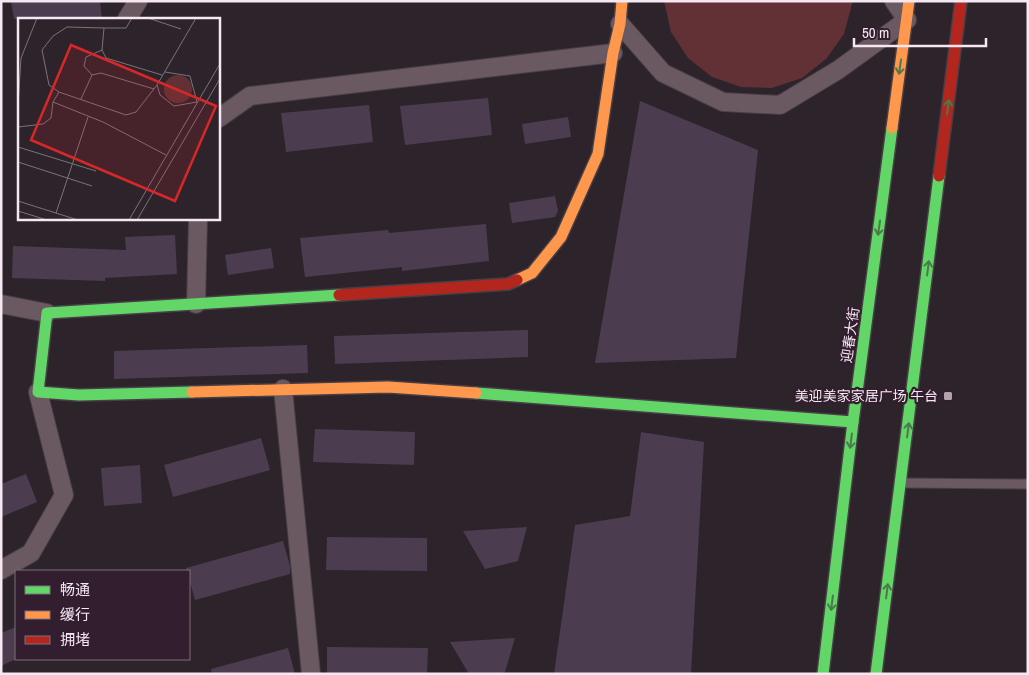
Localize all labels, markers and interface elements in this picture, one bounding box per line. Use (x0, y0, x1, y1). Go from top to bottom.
scale bar (854, 15, 986, 47)
inset map (18, 18, 220, 220)
text: 50 m (862, 22, 889, 43)
one-way arrow (895, 59, 905, 75)
one-way arrow (943, 99, 953, 115)
one-way arrow (874, 220, 884, 236)
one-way arrow (923, 261, 933, 277)
street label: 迎春大街 (837, 306, 863, 364)
place label: 美迎美家家居广场 午台 (795, 387, 938, 405)
marker: 美迎美家家居广场 午台 (942, 390, 954, 402)
one-way arrow (903, 422, 913, 438)
one-way arrow (846, 433, 856, 449)
legend (15, 570, 190, 660)
text: 畅通 (60, 579, 90, 600)
one-way arrow (882, 583, 892, 599)
one-way arrow (827, 594, 837, 610)
text: 缓行 (60, 604, 90, 625)
text: 拥堵 (60, 629, 90, 650)

